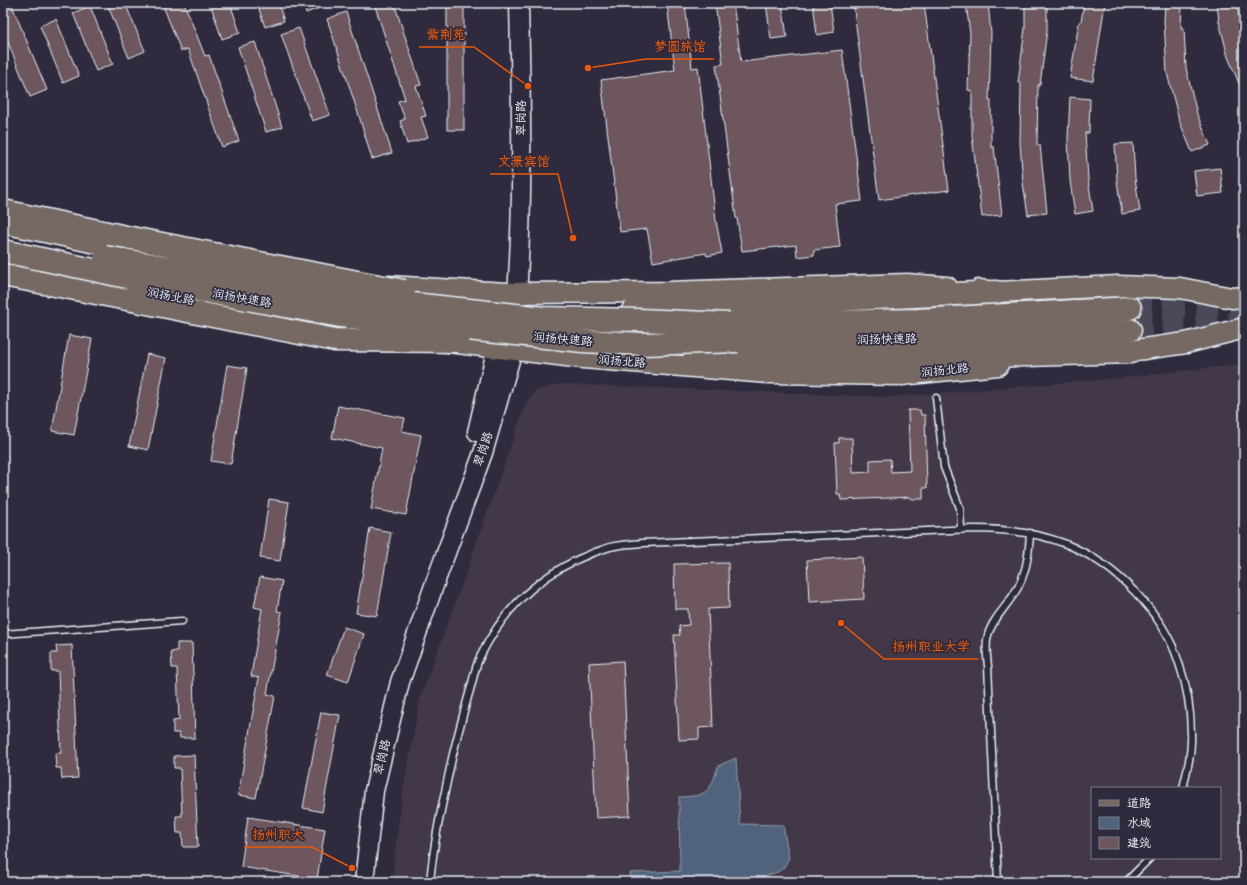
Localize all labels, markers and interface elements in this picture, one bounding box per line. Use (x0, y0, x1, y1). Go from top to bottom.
callout: 紫荆苑 (419, 22, 474, 47)
text: 紫荆苑 (426, 25, 466, 43)
callout: 梦圆旅馆 (646, 34, 714, 59)
text: 梦圆旅馆 (654, 37, 706, 55)
street label: 翠岗路 (512, 100, 529, 136)
callout: 文景宾馆 (490, 149, 558, 174)
text: 文景宾馆 (498, 152, 550, 170)
street label: 润扬北路 (146, 283, 196, 308)
street label: 润扬快速路 (211, 284, 273, 311)
street label: 润扬快速路 (532, 327, 594, 350)
street label: 润扬快速路 (857, 329, 917, 348)
street label: 润扬北路 (597, 350, 647, 371)
street label: 润扬北路 (920, 359, 970, 380)
street label: 翠岗路 (469, 429, 496, 469)
callout: 扬州职业大学 (884, 634, 978, 659)
text: 扬州职业大学 (892, 637, 970, 655)
street label: 翠岗路 (369, 737, 394, 776)
legend (1091, 787, 1221, 859)
text: 道路 (1127, 794, 1151, 811)
text: 水域 (1127, 814, 1151, 831)
callout: 扬州职大 (244, 822, 312, 847)
text: 扬州职大 (252, 825, 304, 843)
text: 建筑 (1127, 834, 1151, 851)

